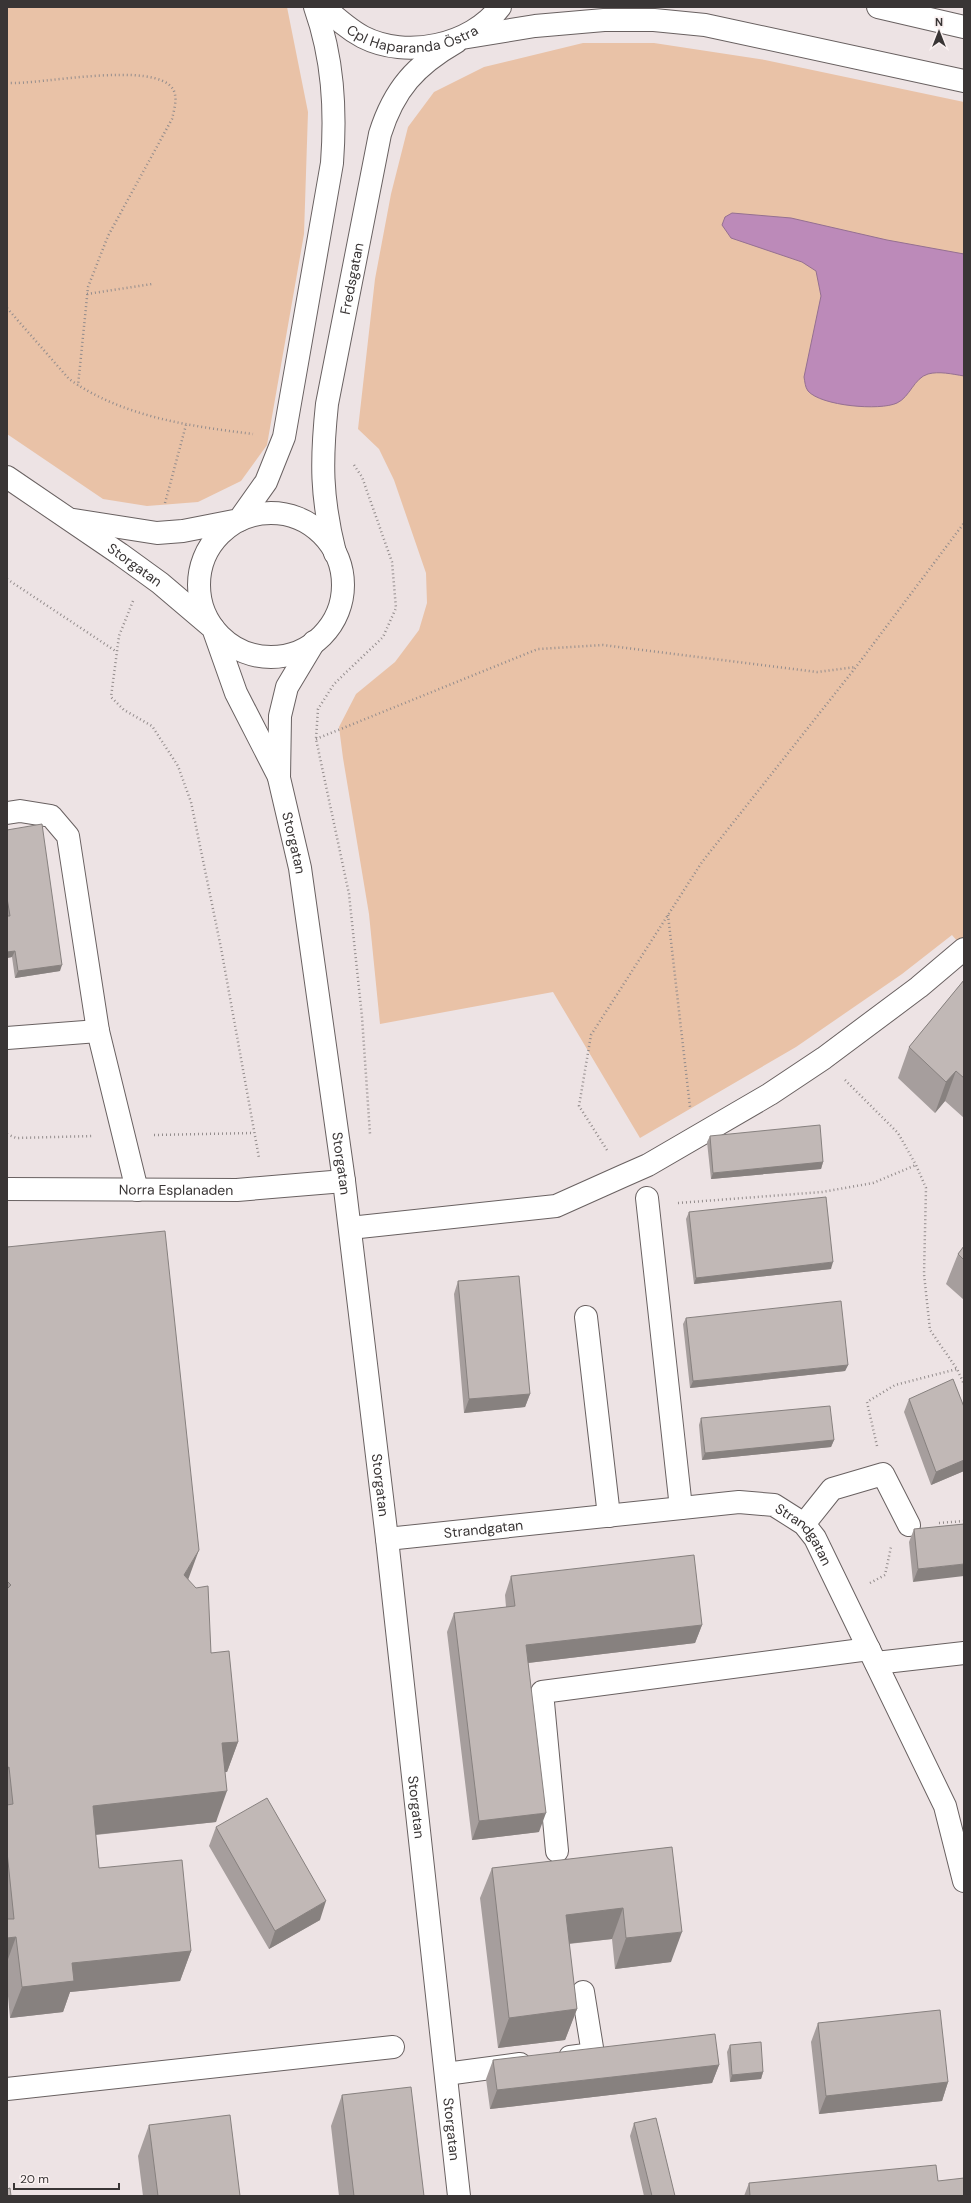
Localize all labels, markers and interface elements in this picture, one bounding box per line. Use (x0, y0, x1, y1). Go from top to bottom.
north arrow (919, 12, 959, 52)
text: N (935, 15, 943, 29)
street label: Cpl Haparanda Östra (345, 16, 481, 32)
text: Cpl Haparanda Östra (343, 20, 481, 57)
street label: Fredsgatan (336, 241, 367, 316)
street label: Storgatan (104, 539, 166, 591)
street label: Storgatan (278, 810, 310, 875)
street label: Storgatan (328, 1131, 355, 1196)
street label: Norra Esplanaden (119, 1180, 233, 1199)
street label: Storgatan (368, 1453, 393, 1517)
street label: Strandgatan (772, 1499, 836, 1568)
street label: Strandgatan (443, 1516, 524, 1542)
street label: Storgatan (404, 1775, 429, 1839)
street label: Storgatan (439, 2097, 464, 2161)
scale bar (14, 2165, 119, 2191)
text: 20 m (20, 2171, 49, 2187)

